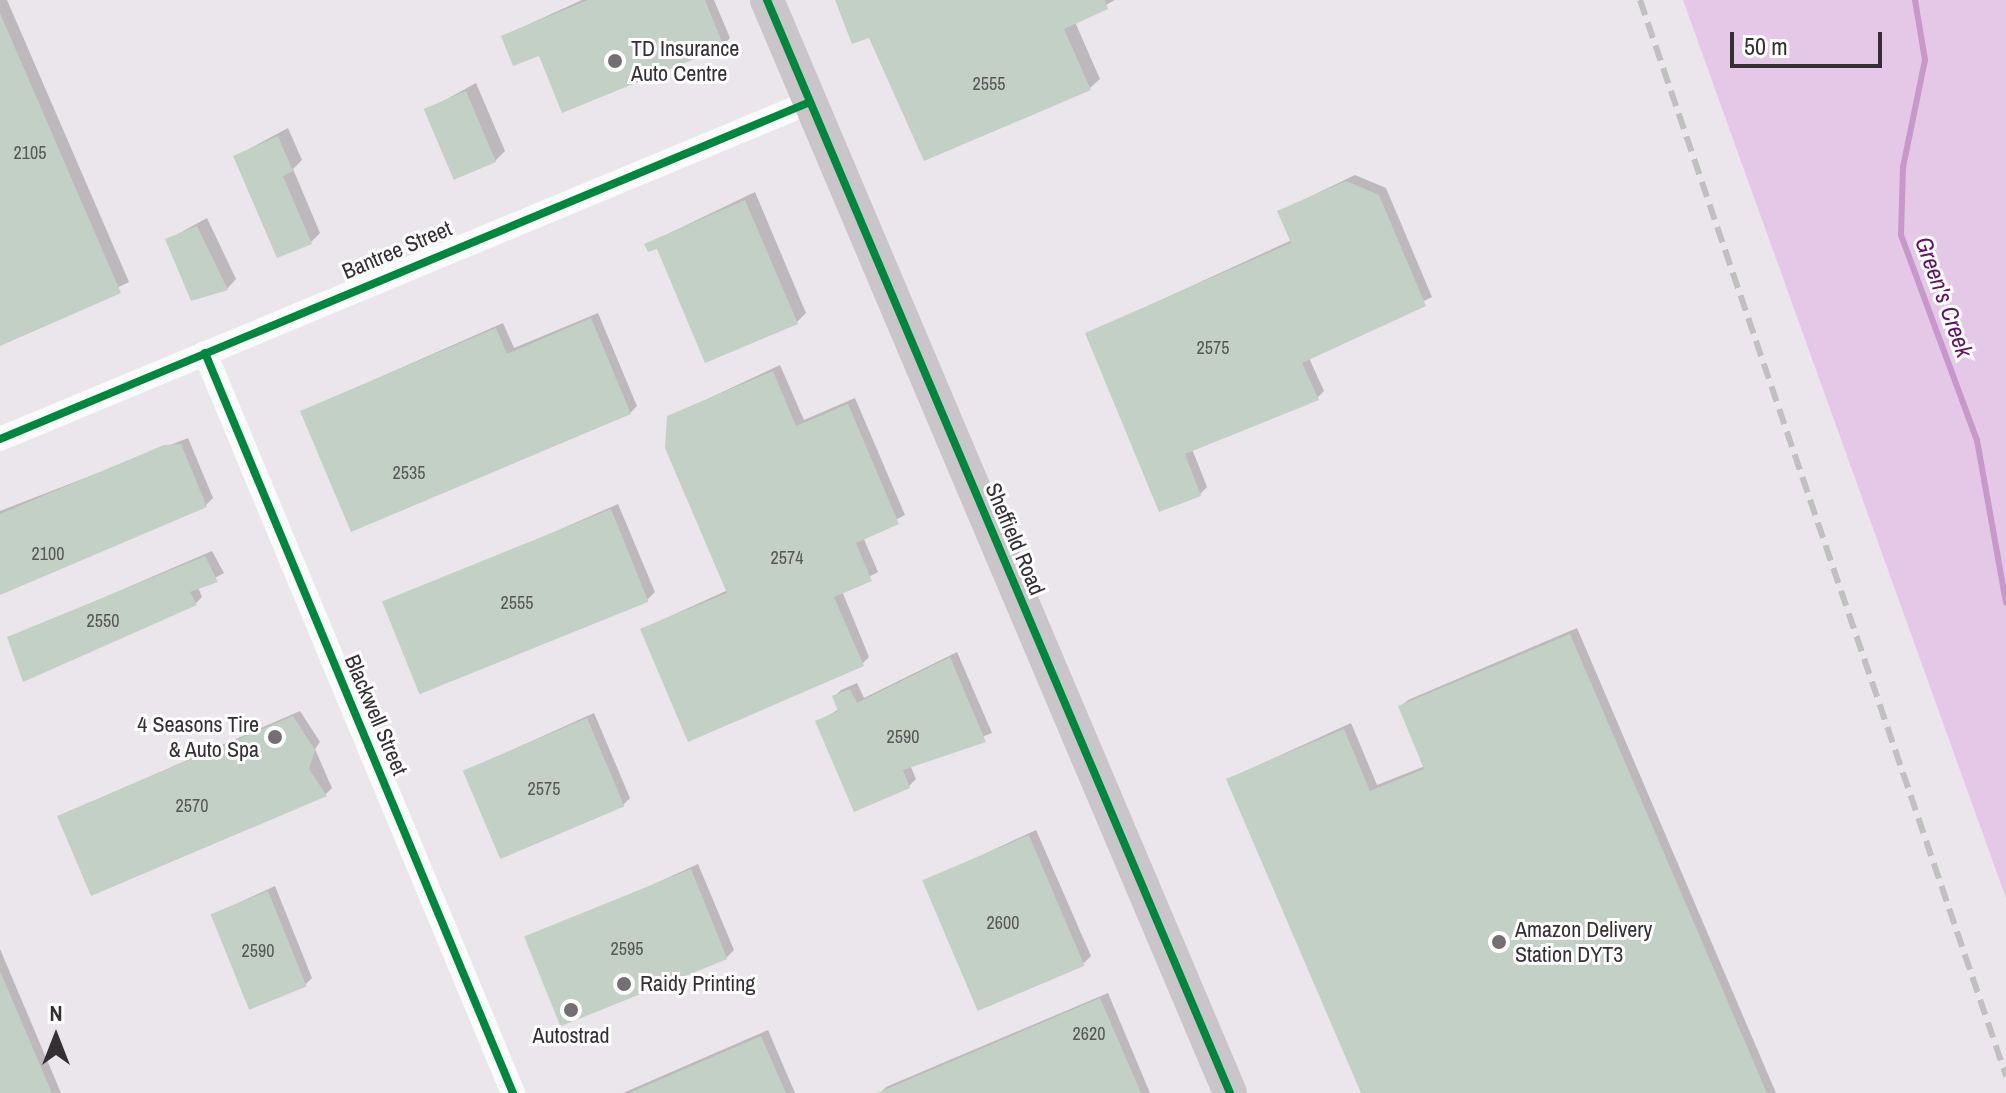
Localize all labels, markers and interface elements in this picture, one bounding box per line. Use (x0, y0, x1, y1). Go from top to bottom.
scale bar (1734, 16, 1886, 66)
text: 50 m (1744, 30, 1788, 62)
place label: TD Insurance Auto Centre (631, 35, 739, 86)
marker: TD Insurance Auto Centre (606, 52, 624, 70)
house number: 2555 (973, 73, 1005, 95)
house number: 2105 (14, 142, 46, 164)
street label: Bantree Street (338, 215, 456, 285)
water label: Green's Creek (1909, 233, 1979, 361)
house number: 2575 (1197, 337, 1229, 359)
house number: 2535 (393, 462, 425, 484)
street label: Sheffield Road (980, 479, 1050, 599)
house number: 2100 (32, 543, 64, 565)
house number: 2574 (771, 547, 803, 569)
house number: 2555 (501, 592, 533, 614)
house number: 2550 (87, 610, 119, 632)
street label: Blackwell Street (339, 651, 413, 779)
place label: 4 Seasons Tire & Auto Spa (137, 711, 259, 762)
house number: 2590 (887, 726, 919, 748)
marker: 4 Seasons Tire & Auto Spa (266, 728, 284, 746)
house number: 2575 (528, 778, 560, 800)
house number: 2570 (176, 795, 208, 817)
house number: 2600 (987, 912, 1019, 934)
place label: Amazon Delivery Station DYT3 (1515, 916, 1652, 968)
marker: Amazon Delivery Station DYT3 (1490, 933, 1508, 951)
house number: 2595 (611, 938, 643, 960)
house number: 2590 (242, 940, 274, 962)
place label: Raidy Printing (640, 971, 755, 997)
marker: Raidy Printing (615, 975, 633, 993)
north arrow (16, 997, 96, 1077)
text: N (49, 998, 63, 1028)
marker: Autostrad (562, 1001, 580, 1019)
place label: Autostrad (532, 1023, 610, 1049)
house number: 2620 (1073, 1023, 1105, 1045)

